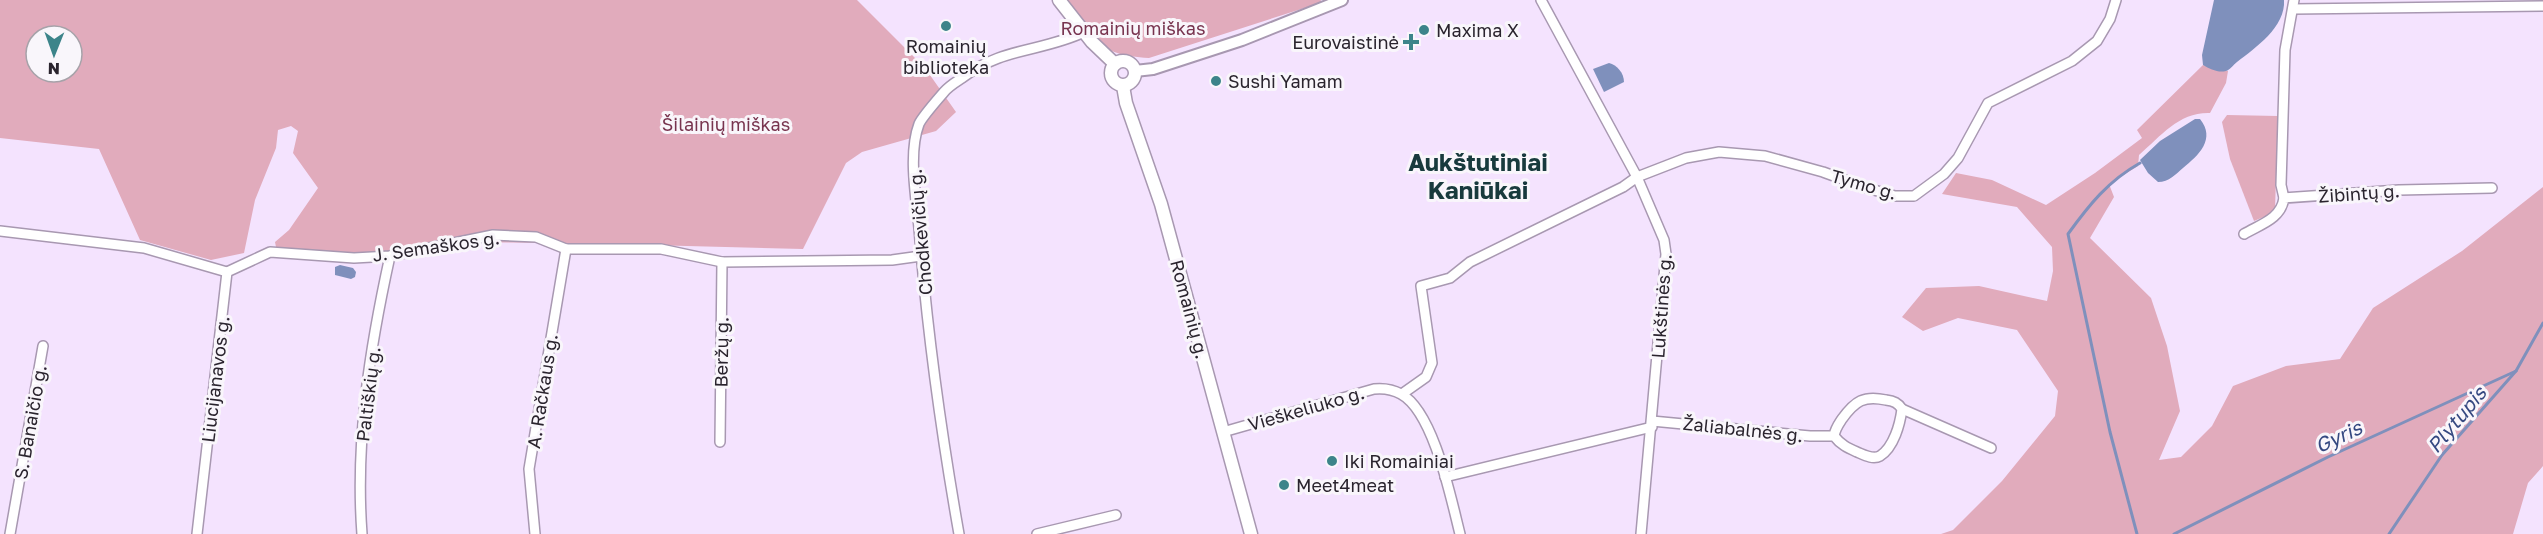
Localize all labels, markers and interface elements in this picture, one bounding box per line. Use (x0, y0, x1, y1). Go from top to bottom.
park label: Romainių miškas (1060, 17, 1206, 39)
marker: Romainių biblioteka (939, 19, 953, 33)
place label: Maxima X (1436, 19, 1519, 41)
marker: Maxima X (1417, 23, 1431, 37)
north arrow (24, 24, 84, 84)
place label: Eurovaistinė (1292, 31, 1399, 53)
place label: Romainių biblioteka (903, 35, 989, 78)
marker: Eurovaistinė (1404, 35, 1418, 49)
text: N (47, 59, 60, 79)
place label: Sushi Yamam (1228, 70, 1343, 92)
marker: Sushi Yamam (1209, 74, 1223, 88)
park label: Šilainių miškas (662, 113, 790, 135)
district label: Aukštutiniai Kaniūkai (1408, 147, 1548, 204)
street label: Tymo g. (1829, 164, 1899, 204)
street label: Chodkevičių g. (904, 168, 936, 296)
street label: Žibintų g. (2318, 179, 2400, 207)
street label: J. Semaškos g. (371, 226, 501, 266)
street label: Lukštinės g. (1646, 253, 1676, 359)
street label: Romainių g. (1166, 257, 1214, 361)
street label: Liucijanavos g. (196, 314, 234, 444)
street label: Beržų g. (709, 316, 733, 388)
street label: A. Račkaus g. (522, 332, 562, 450)
street label: Paltiškių g. (351, 345, 385, 443)
street label: S. Banaičio g. (9, 363, 51, 481)
water label: Plytupis (2421, 380, 2492, 458)
street label: Vieškeliuko g. (1245, 381, 1367, 435)
street label: Žaliabalnės g. (1682, 412, 1804, 446)
water label: Gyris (2311, 414, 2367, 458)
place label: Iki Romainiai (1344, 450, 1454, 472)
marker: Iki Romainiai (1325, 454, 1339, 468)
place label: Meet4meat (1296, 474, 1394, 496)
marker: Meet4meat (1277, 478, 1291, 492)

